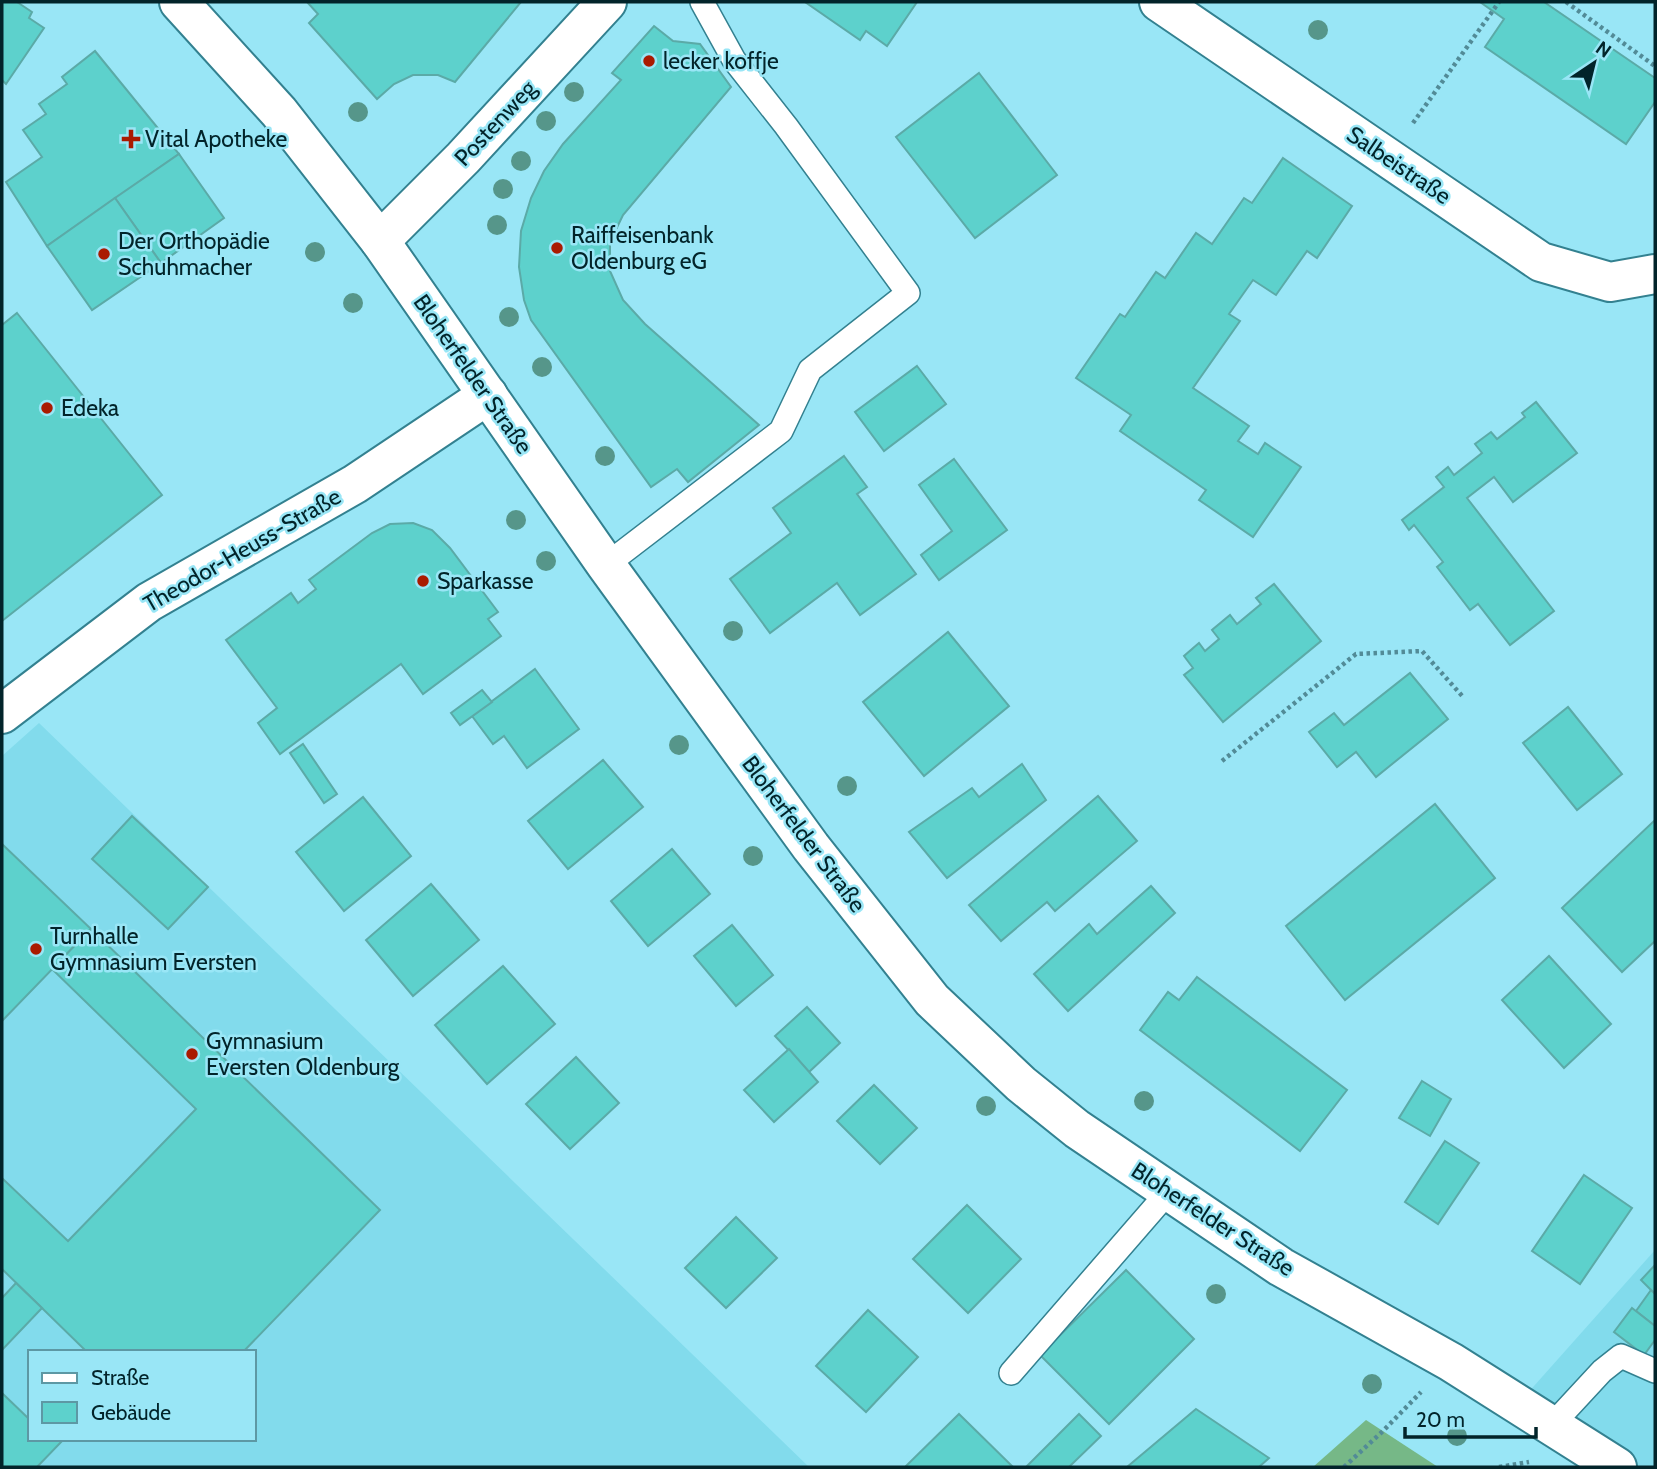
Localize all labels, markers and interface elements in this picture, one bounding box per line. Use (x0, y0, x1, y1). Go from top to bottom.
north arrow (1559, 28, 1629, 98)
text: N (1591, 36, 1616, 63)
place label: lecker koffje (663, 47, 779, 75)
marker: lecker koffje (641, 53, 657, 69)
street label: Postenweg (448, 74, 542, 172)
street label: Salbeistraße (1342, 120, 1457, 210)
place label: Vital Apotheke (145, 125, 288, 153)
marker: Vital Apotheke (123, 131, 139, 147)
place label: Raiffeisenbank Oldenburg eG (571, 221, 714, 275)
place label: Der Orthopädie Schuhmacher (118, 227, 270, 281)
marker: Raiffeisenbank Oldenburg eG (549, 240, 565, 256)
marker: Der Orthopädie Schuhmacher (96, 246, 112, 262)
street label: Bloherfelder Straße (407, 289, 539, 459)
place label: Edeka (61, 394, 119, 422)
marker: Edeka (39, 400, 55, 416)
street label: Theodor-Heuss-Straße (138, 482, 346, 618)
place label: Sparkasse (437, 567, 534, 595)
marker: Sparkasse (415, 573, 431, 589)
street label: Bloherfelder Straße (736, 750, 872, 918)
place label: Turnhalle Gymnasium Eversten (50, 922, 257, 976)
marker: Turnhalle Gymnasium Eversten (28, 941, 44, 957)
place label: Gymnasium Eversten Oldenburg (206, 1027, 400, 1081)
marker: Gymnasium Eversten Oldenburg (184, 1046, 200, 1062)
street label: Bloherfelder Straße (1126, 1156, 1300, 1282)
legend (28, 1350, 256, 1441)
text: Straße (91, 1365, 150, 1390)
scale bar (1405, 1396, 1536, 1440)
text: Gebäude (91, 1400, 171, 1425)
text: 20 m (1416, 1407, 1465, 1432)

